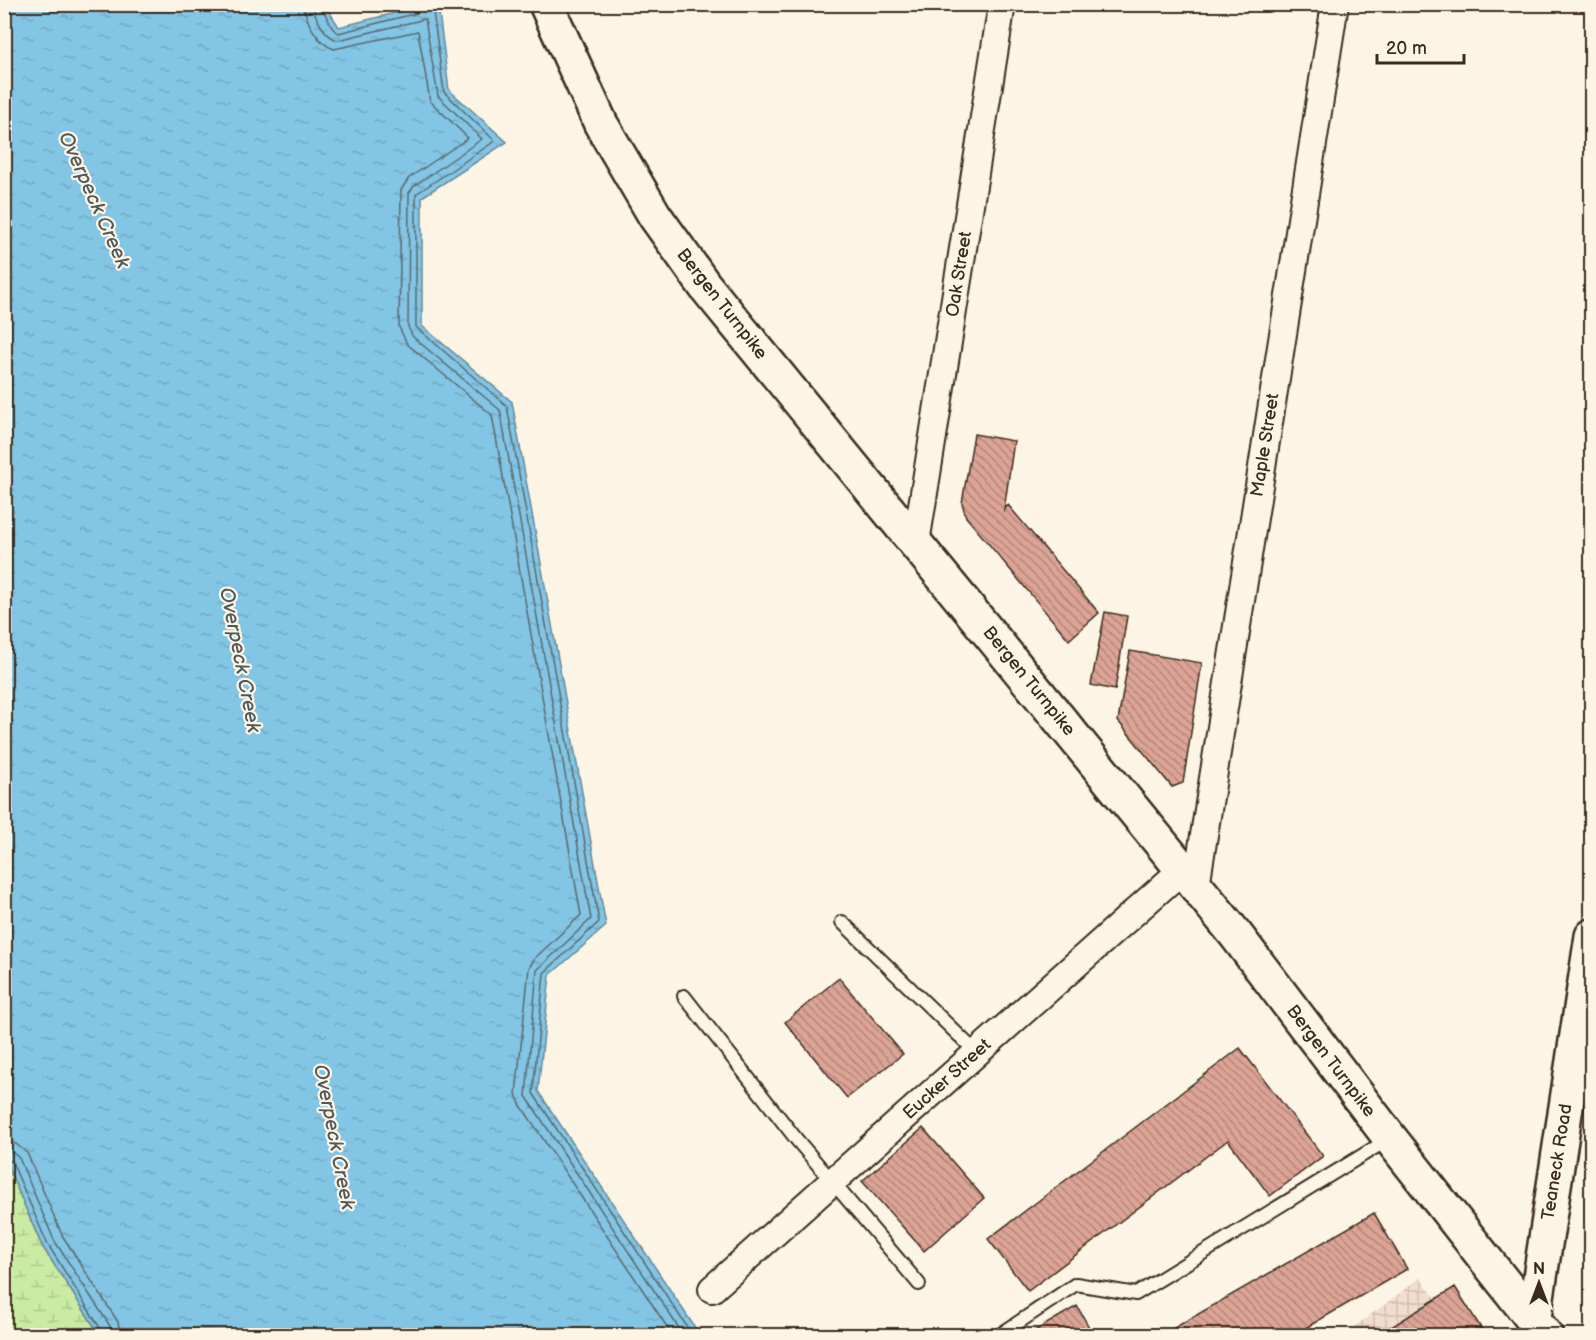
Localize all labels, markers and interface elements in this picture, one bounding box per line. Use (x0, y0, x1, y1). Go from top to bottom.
scale bar (1377, 27, 1464, 65)
text: 20 m (1386, 38, 1427, 59)
water label: Overpeck Creek (53, 128, 135, 273)
street label: Oak Street (942, 229, 976, 318)
street label: Bergen Turnpike (672, 244, 772, 364)
street label: Maple Street (1246, 391, 1284, 498)
water label: Overpeck Creek (214, 585, 266, 736)
street label: Bergen Turnpike (978, 622, 1080, 740)
street label: Bergen Turnpike (1282, 1001, 1380, 1121)
street label: Eucker Street (899, 1034, 995, 1124)
water label: Overpeck Creek (308, 1062, 360, 1213)
street label: Teaneck Road (1537, 1102, 1577, 1222)
north arrow (1509, 1253, 1569, 1313)
text: N (1533, 1260, 1545, 1279)

